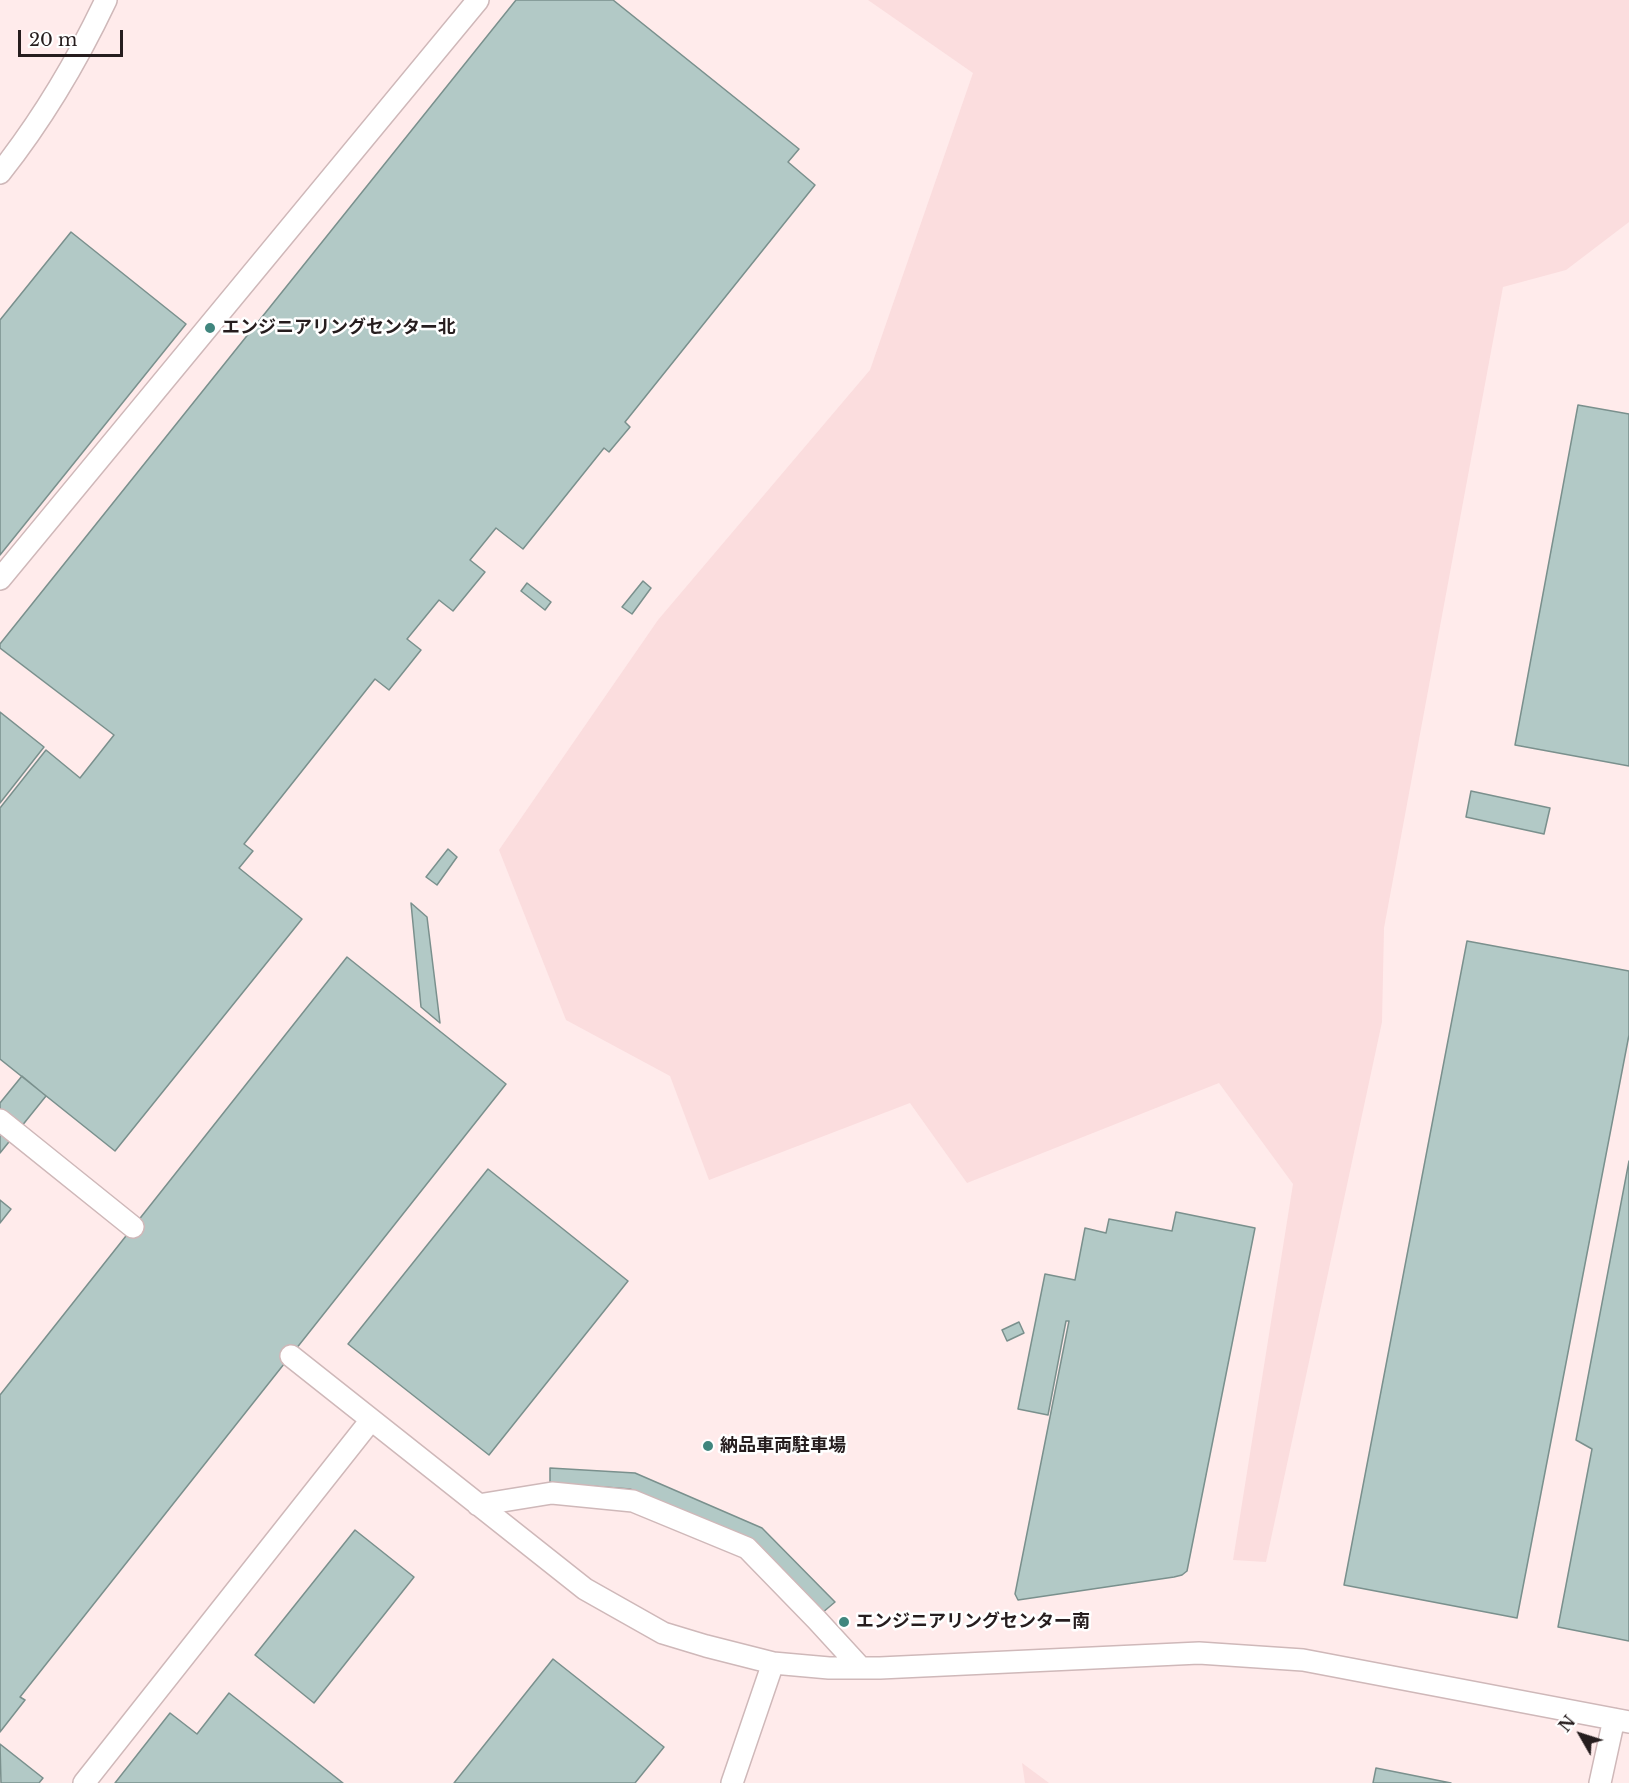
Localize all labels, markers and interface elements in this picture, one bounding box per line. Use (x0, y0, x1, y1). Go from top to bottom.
scale bar (21, 18, 126, 56)
text: 20 m (29, 29, 77, 51)
place label: エンジニアリングセンター北 (222, 317, 456, 339)
marker: エンジニアリングセンター北 (203, 321, 217, 335)
place label: 納品車両駐車場 (720, 1435, 846, 1457)
marker: 納品車両駐車場 (701, 1439, 715, 1453)
place label: エンジニアリングセンター南 (856, 1611, 1090, 1633)
marker: エンジニアリングセンター南 (837, 1615, 851, 1629)
north arrow (1551, 1705, 1611, 1765)
text: N (1555, 1712, 1580, 1736)

